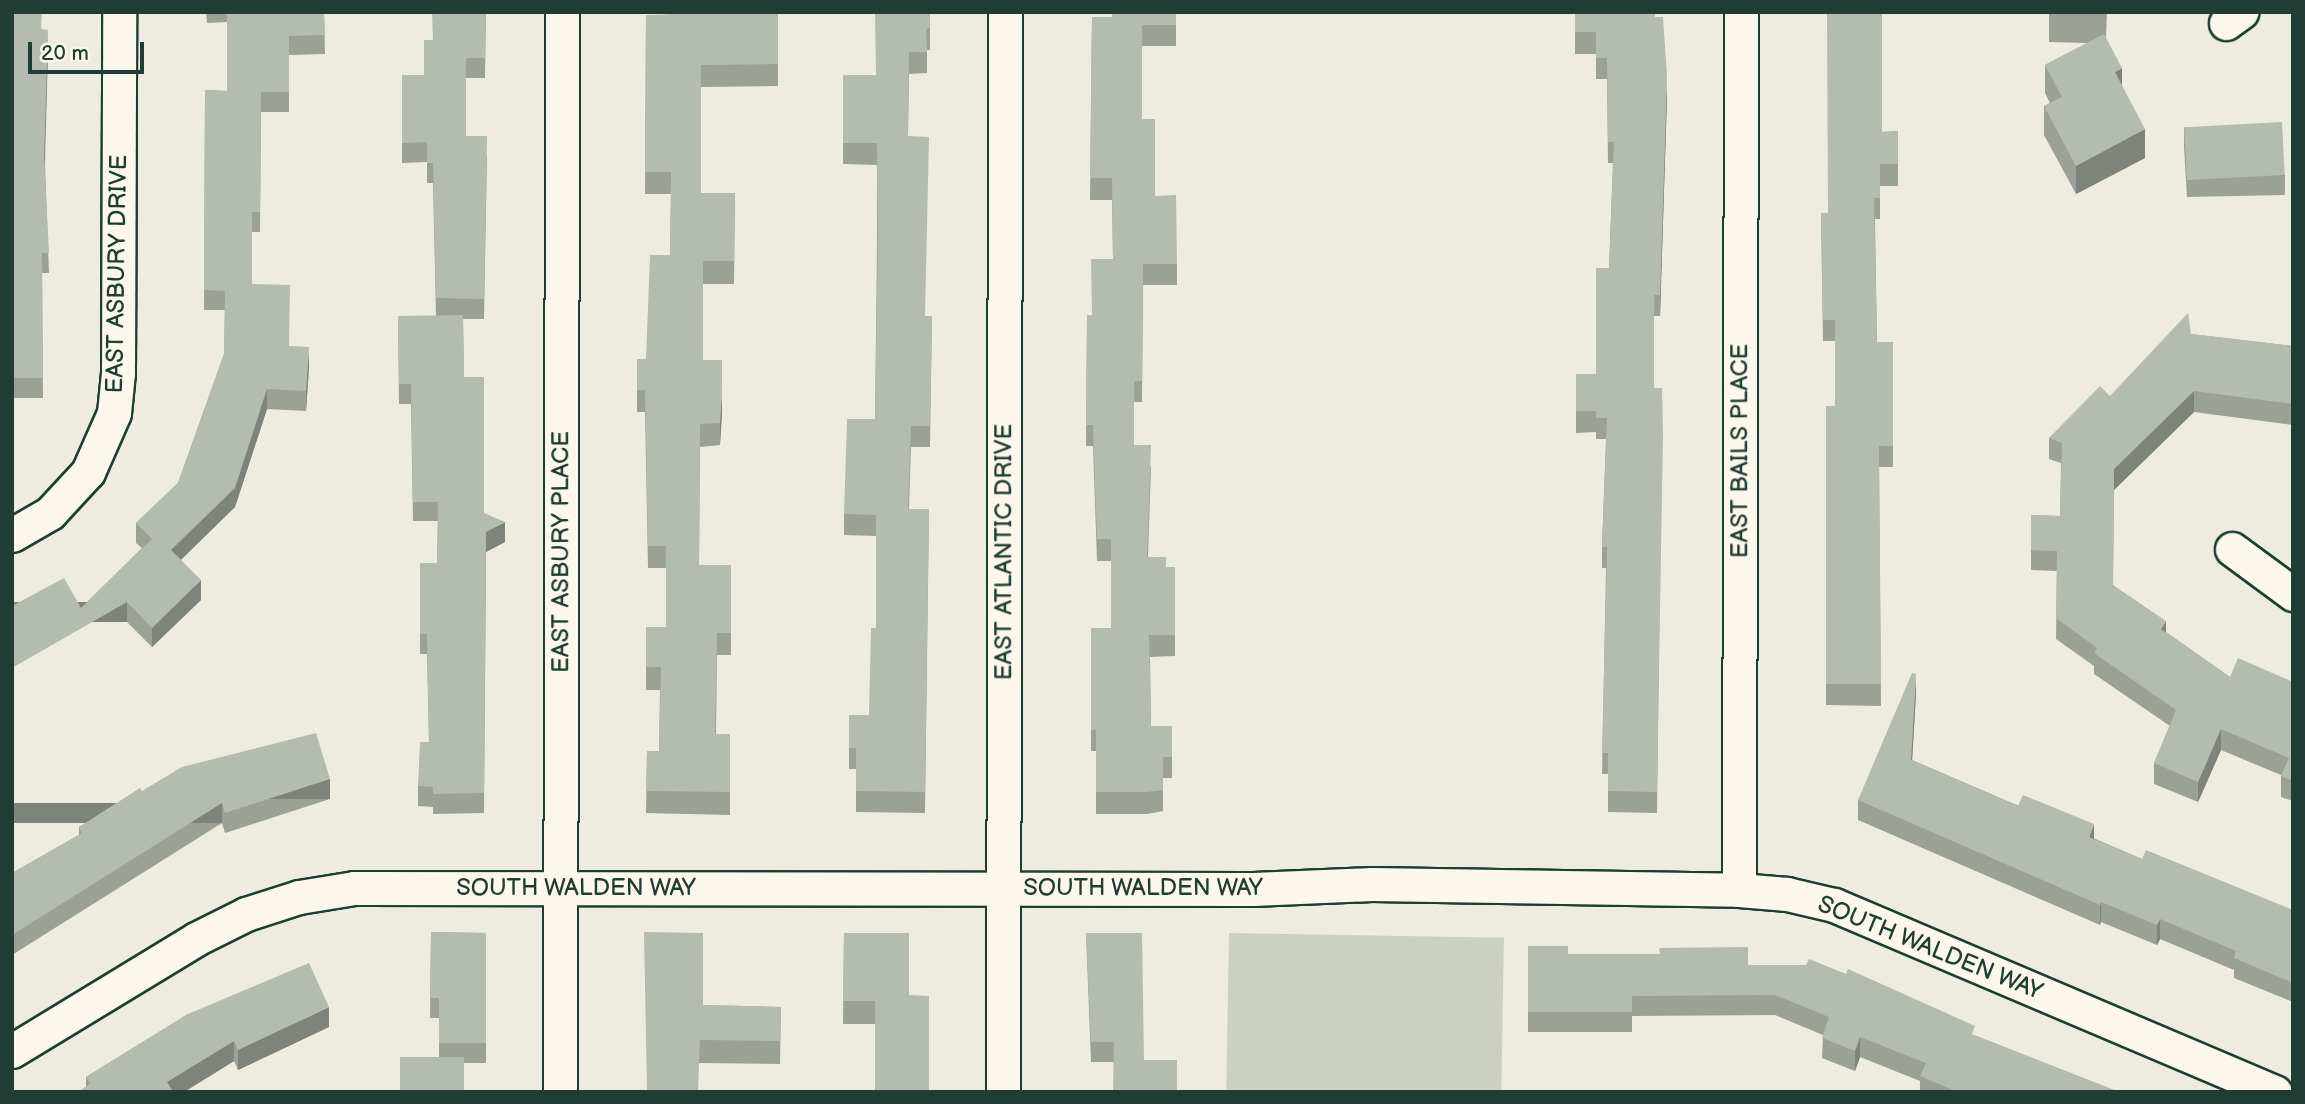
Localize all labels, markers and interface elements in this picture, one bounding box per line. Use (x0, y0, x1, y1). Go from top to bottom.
scale bar (32, 28, 147, 72)
text: 20 m (41, 41, 89, 66)
street label: EAST ASBURY DRIVE (101, 154, 133, 394)
street label: EAST BAILS PLACE (1726, 344, 1754, 558)
street label: EAST ATLANTIC DRIVE (990, 424, 1018, 680)
street label: EAST ASBURY PLACE (547, 431, 575, 673)
street label: SOUTH WALDEN WAY (455, 874, 697, 902)
street label: SOUTH WALDEN WAY (1022, 874, 1264, 902)
street label: SOUTH WALDEN WAY (1813, 889, 2047, 1007)

